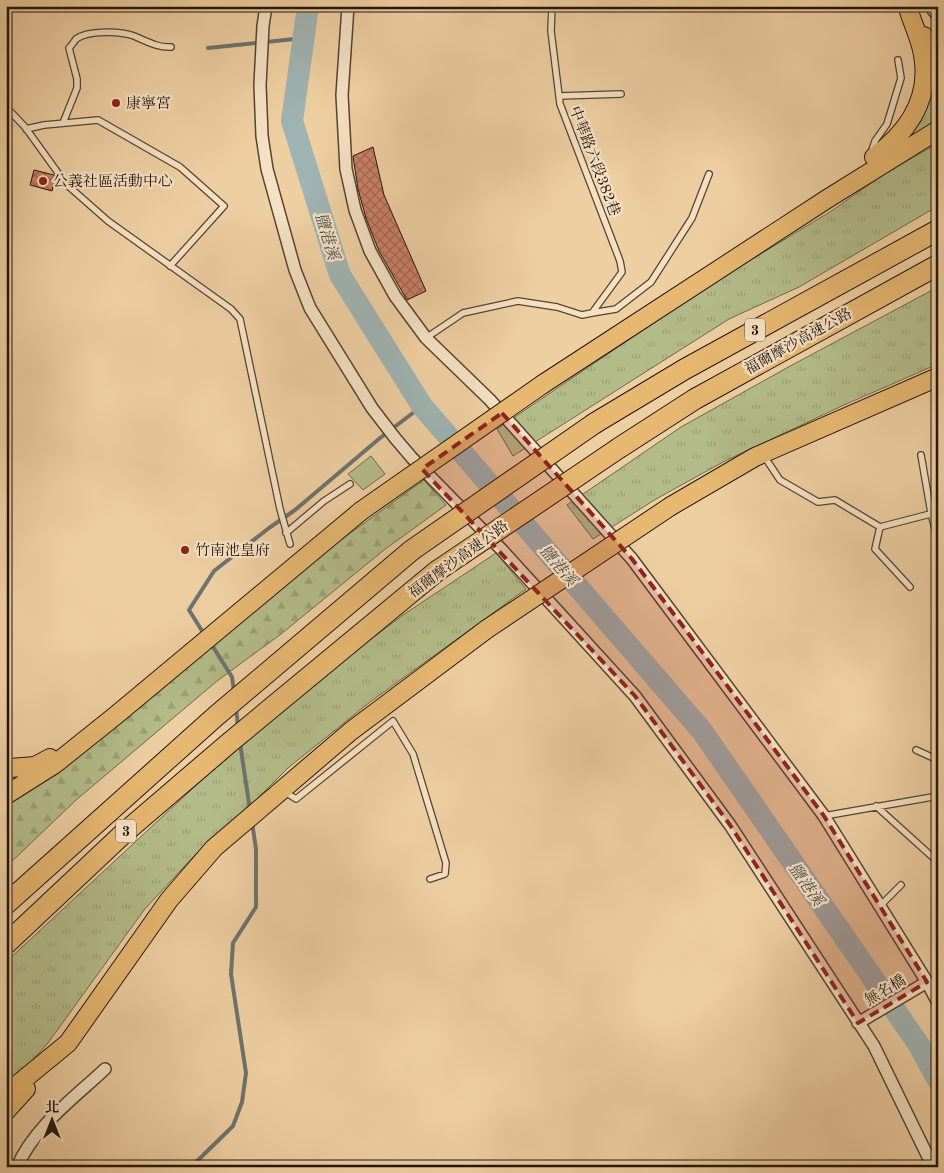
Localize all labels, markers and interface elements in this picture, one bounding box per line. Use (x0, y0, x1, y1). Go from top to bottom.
place label: 康寧宮 (126, 94, 171, 112)
marker: 康寧宮 (110, 97, 122, 109)
street label: 中華路六段382巷 (566, 104, 623, 218)
place label: 公義社區活動中心 (53, 173, 173, 190)
marker: 公義社區活動中心 (37, 175, 49, 187)
water label: 鹽港溪 (311, 211, 343, 264)
street label: 福爾摩沙高速公路 (742, 305, 855, 378)
road number: 3 (745, 318, 765, 342)
street label: 福爾摩沙高速公路 (405, 517, 512, 602)
place label: 竹南池皇府 (195, 542, 270, 559)
water label: 鹽港溪 (536, 542, 582, 591)
marker: 竹南池皇府 (179, 544, 191, 556)
road number: 3 (116, 819, 136, 842)
water label: 鹽港溪 (785, 860, 828, 911)
street label: 無名橋 (862, 972, 909, 1009)
north arrow (28, 1096, 78, 1146)
text: 北 (45, 1100, 59, 1115)

